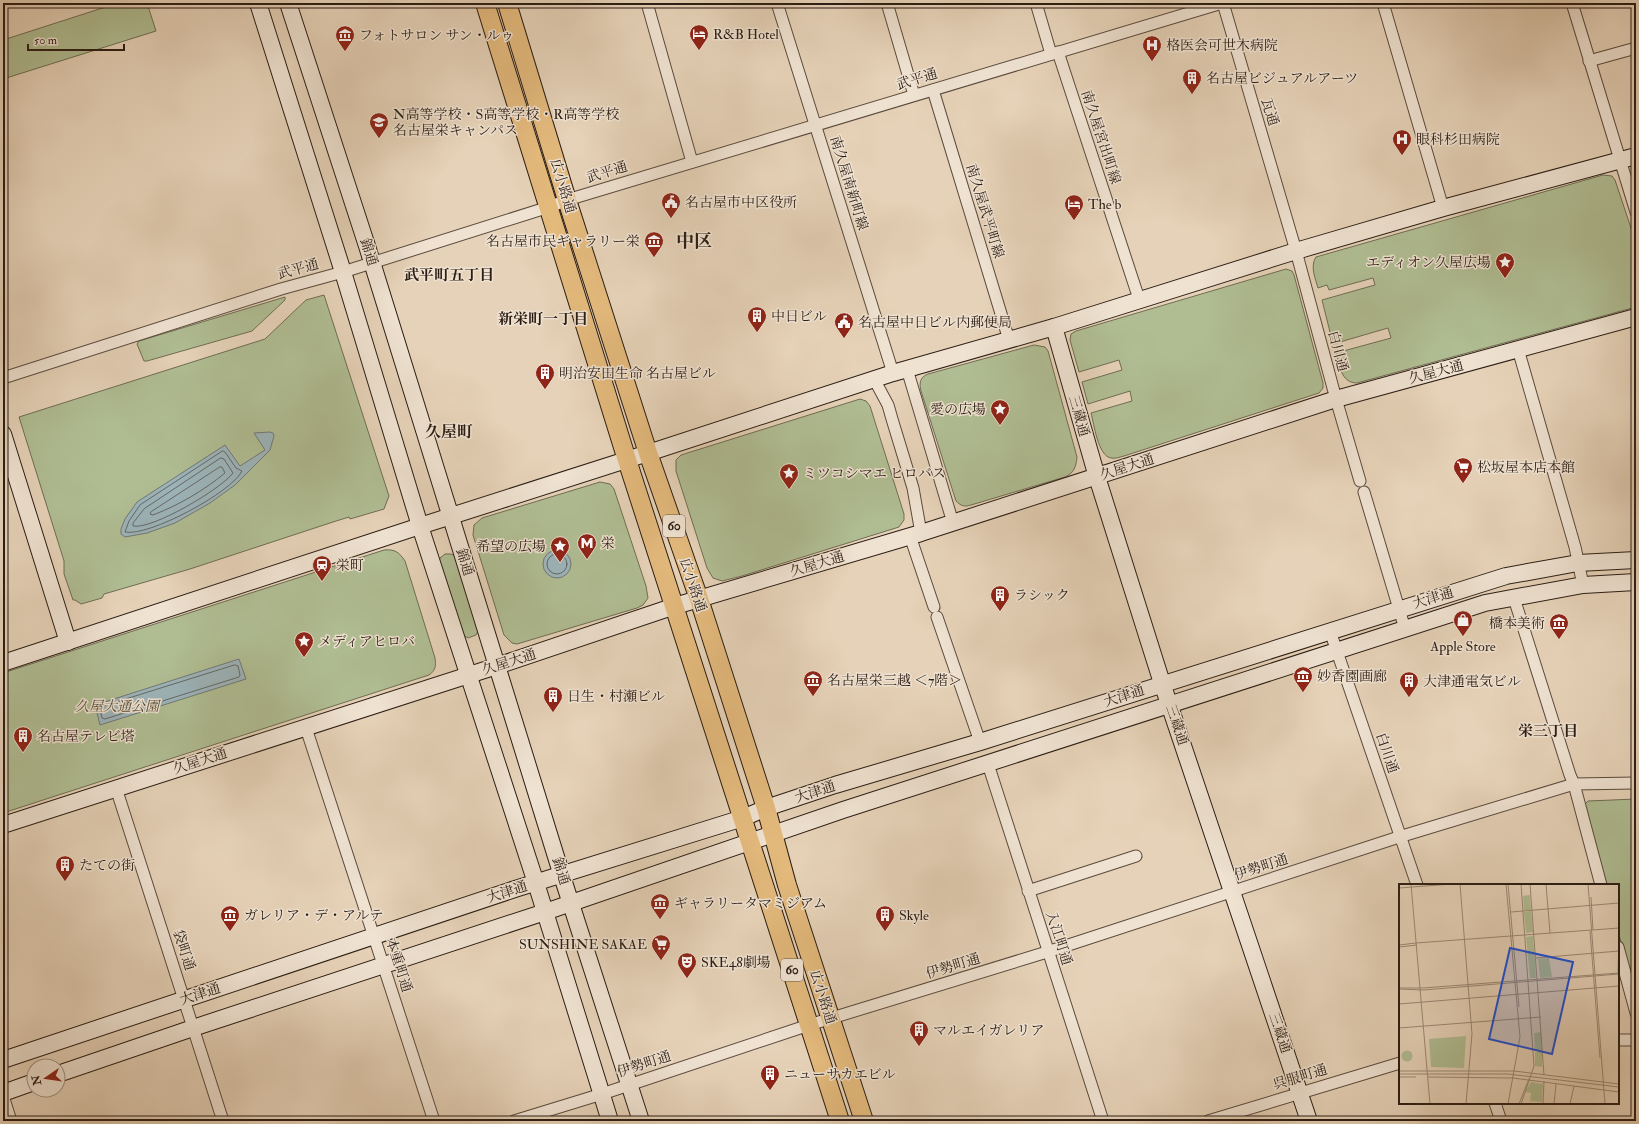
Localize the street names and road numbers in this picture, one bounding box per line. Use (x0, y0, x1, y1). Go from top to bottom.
street label: 武平通 (894, 65, 940, 93)
street label: 南久屋宮出町線 (1078, 88, 1124, 186)
street label: 瓦通 (1258, 96, 1282, 128)
street label: 南久屋南新町線 (827, 134, 871, 232)
street label: 広小路通 (547, 157, 579, 215)
street label: 武平通 (584, 158, 630, 186)
street label: 南久屋武平町線 (963, 162, 1007, 260)
street label: 錦通 (357, 236, 381, 268)
street label: 武平通 (276, 255, 320, 283)
street label: 白川通 (1324, 329, 1352, 373)
street label: 久屋大通 (1407, 357, 1465, 387)
street label: 三蔵通 (1065, 393, 1093, 439)
street label: 久屋大通 (1098, 450, 1156, 484)
road number: 60 (663, 515, 685, 537)
street label: 錦通 (453, 546, 477, 578)
street label: 久屋大通 (788, 548, 846, 580)
street label: 広小路通 (676, 556, 710, 614)
street label: 大津通 (1410, 584, 1456, 612)
street label: 久屋大通 (480, 645, 538, 679)
street label: 大津通 (1101, 681, 1147, 711)
street label: 三蔵通 (1162, 702, 1192, 748)
street label: 白川通 (1372, 730, 1402, 776)
street label: 久屋大通 (171, 744, 229, 778)
street label: 大津通 (792, 777, 838, 807)
street label: 伊勢町通 (1232, 850, 1290, 884)
street label: 錦通 (549, 855, 573, 887)
street label: 大津通 (484, 877, 530, 907)
street label: 入江町通 (1042, 909, 1076, 967)
street label: 袋町通 (169, 927, 199, 973)
street label: 本重町通 (382, 936, 416, 994)
street label: 伊勢町通 (924, 950, 982, 982)
road number: 60 (781, 959, 803, 981)
street label: 広小路通 (806, 968, 840, 1026)
street label: 大津通 (177, 979, 223, 1009)
street label: 三蔵通 (1265, 1010, 1295, 1056)
street label: 伊勢町通 (615, 1047, 673, 1081)
street label: 呉服町通 (1271, 1061, 1329, 1093)

